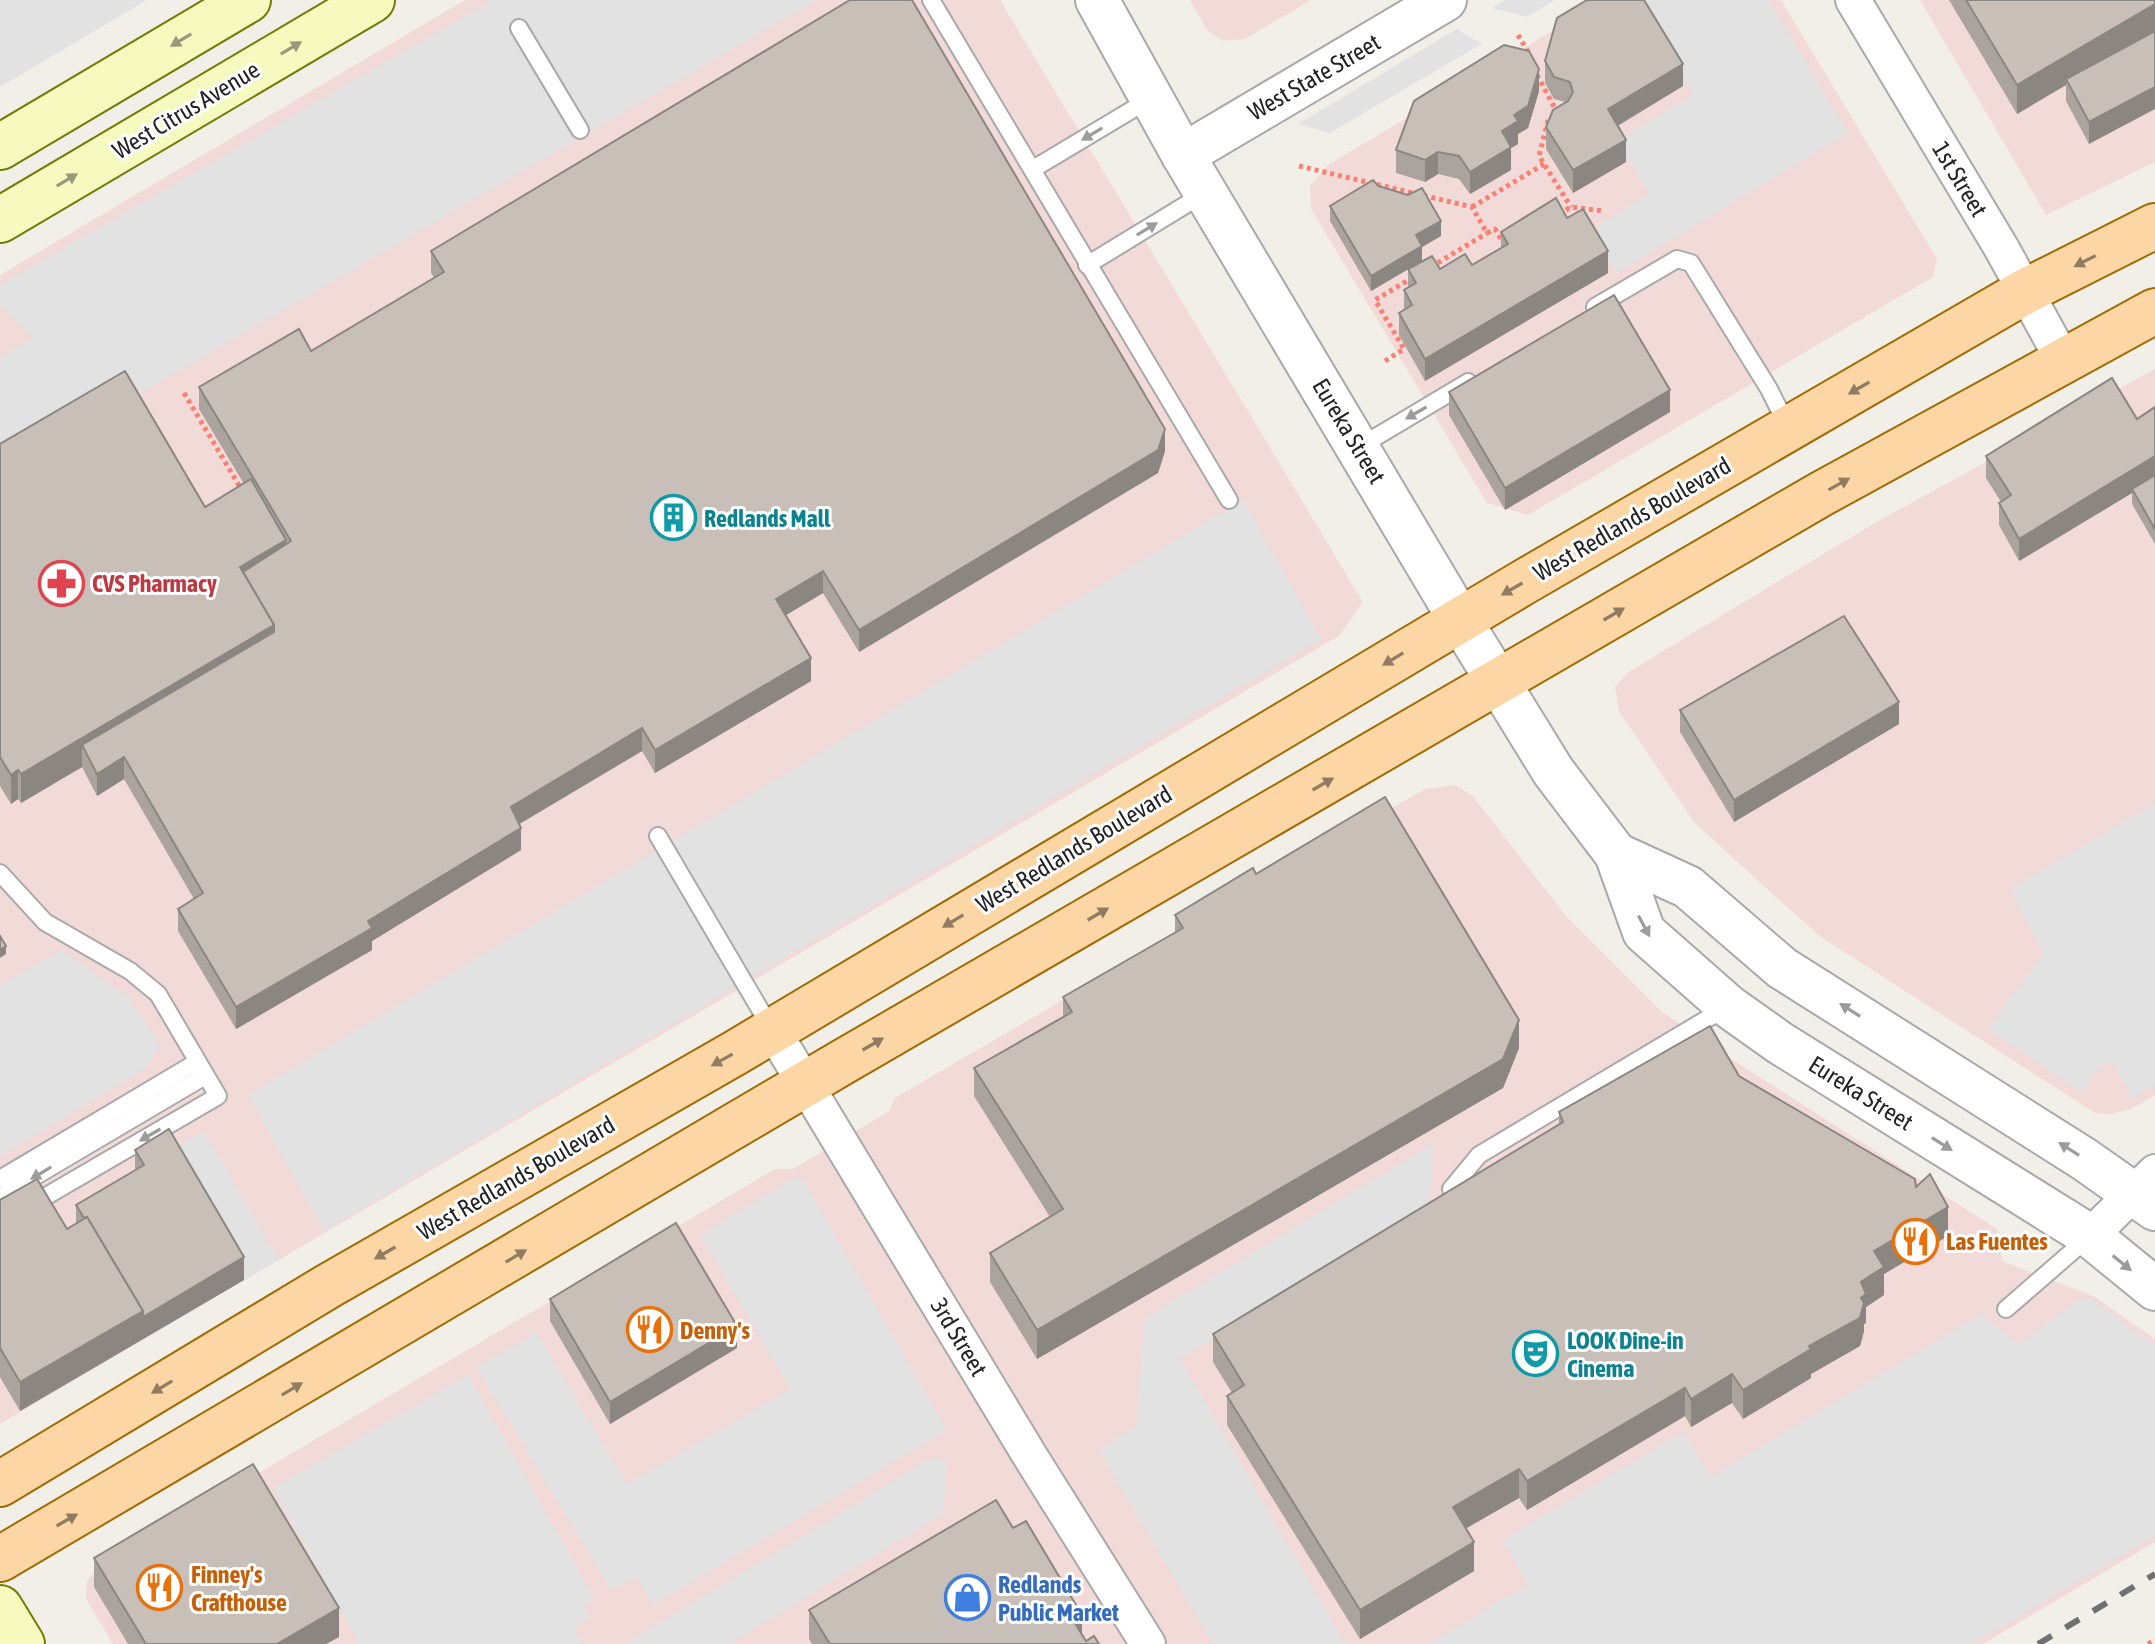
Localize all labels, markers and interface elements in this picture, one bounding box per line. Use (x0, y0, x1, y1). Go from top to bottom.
street label: West State Street (1243, 28, 1385, 126)
one-way arrow (170, 33, 192, 47)
one-way arrow (280, 41, 302, 55)
street label: West Citrus Avenue (108, 56, 264, 164)
one-way arrow (1081, 127, 1103, 141)
street label: 1st Street (1927, 137, 1993, 221)
one-way arrow (56, 173, 78, 187)
one-way arrow (1136, 223, 1158, 237)
one-way arrow (2074, 254, 2097, 268)
street label: Eureka Street (1307, 374, 1391, 488)
one-way arrow (1848, 381, 1870, 395)
one-way arrow (1405, 406, 1428, 420)
street label: West Redlands Boulevard (1529, 452, 1735, 586)
one-way arrow (1828, 477, 1850, 491)
building icon: Redlands Mall (649, 494, 697, 542)
place label: Redlands Mall (704, 505, 831, 532)
pharmacy icon: CVS Pharmacy (37, 559, 85, 607)
place label: CVS Pharmacy (92, 570, 217, 597)
one-way arrow (1501, 582, 1524, 596)
one-way arrow (1603, 607, 1625, 621)
one-way arrow (1382, 652, 1404, 666)
one-way arrow (1312, 777, 1334, 791)
street label: West Redlands Boulevard (971, 780, 1177, 918)
one-way arrow (1087, 907, 1109, 921)
one-way arrow (942, 914, 964, 928)
one-way arrow (1637, 915, 1651, 937)
one-way arrow (1839, 1003, 1860, 1018)
one-way arrow (862, 1037, 884, 1051)
street label: Eureka Street (1804, 1050, 1918, 1136)
one-way arrow (711, 1053, 733, 1067)
street label: West Redlands Boulevard (413, 1111, 619, 1245)
one-way arrow (139, 1128, 162, 1142)
one-way arrow (1931, 1137, 1953, 1151)
one-way arrow (2058, 1143, 2080, 1157)
one-way arrow (30, 1166, 52, 1180)
restaurant icon: Las Fuentes (1891, 1217, 1939, 1265)
place label: Las Fuentes (1946, 1228, 2048, 1255)
one-way arrow (374, 1246, 396, 1260)
one-way arrow (505, 1249, 527, 1263)
one-way arrow (2112, 1254, 2132, 1271)
street label: 3rd Street (925, 1293, 993, 1381)
restaurant icon: Denny's (625, 1306, 673, 1354)
place label: Denny's (680, 1317, 750, 1344)
place label: LOOK Dine-in Cinema (1567, 1327, 1684, 1382)
theatre icon: LOOK Dine-in Cinema (1512, 1330, 1560, 1378)
one-way arrow (151, 1379, 172, 1394)
one-way arrow (281, 1382, 303, 1396)
one-way arrow (56, 1513, 78, 1527)
place label: Finney's Crafthouse (191, 1561, 287, 1616)
restaurant icon: Finney's Crafthouse (136, 1564, 184, 1612)
place label: Redlands Public Market (998, 1571, 1119, 1626)
shop icon: Redlands Public Market (943, 1574, 991, 1622)

